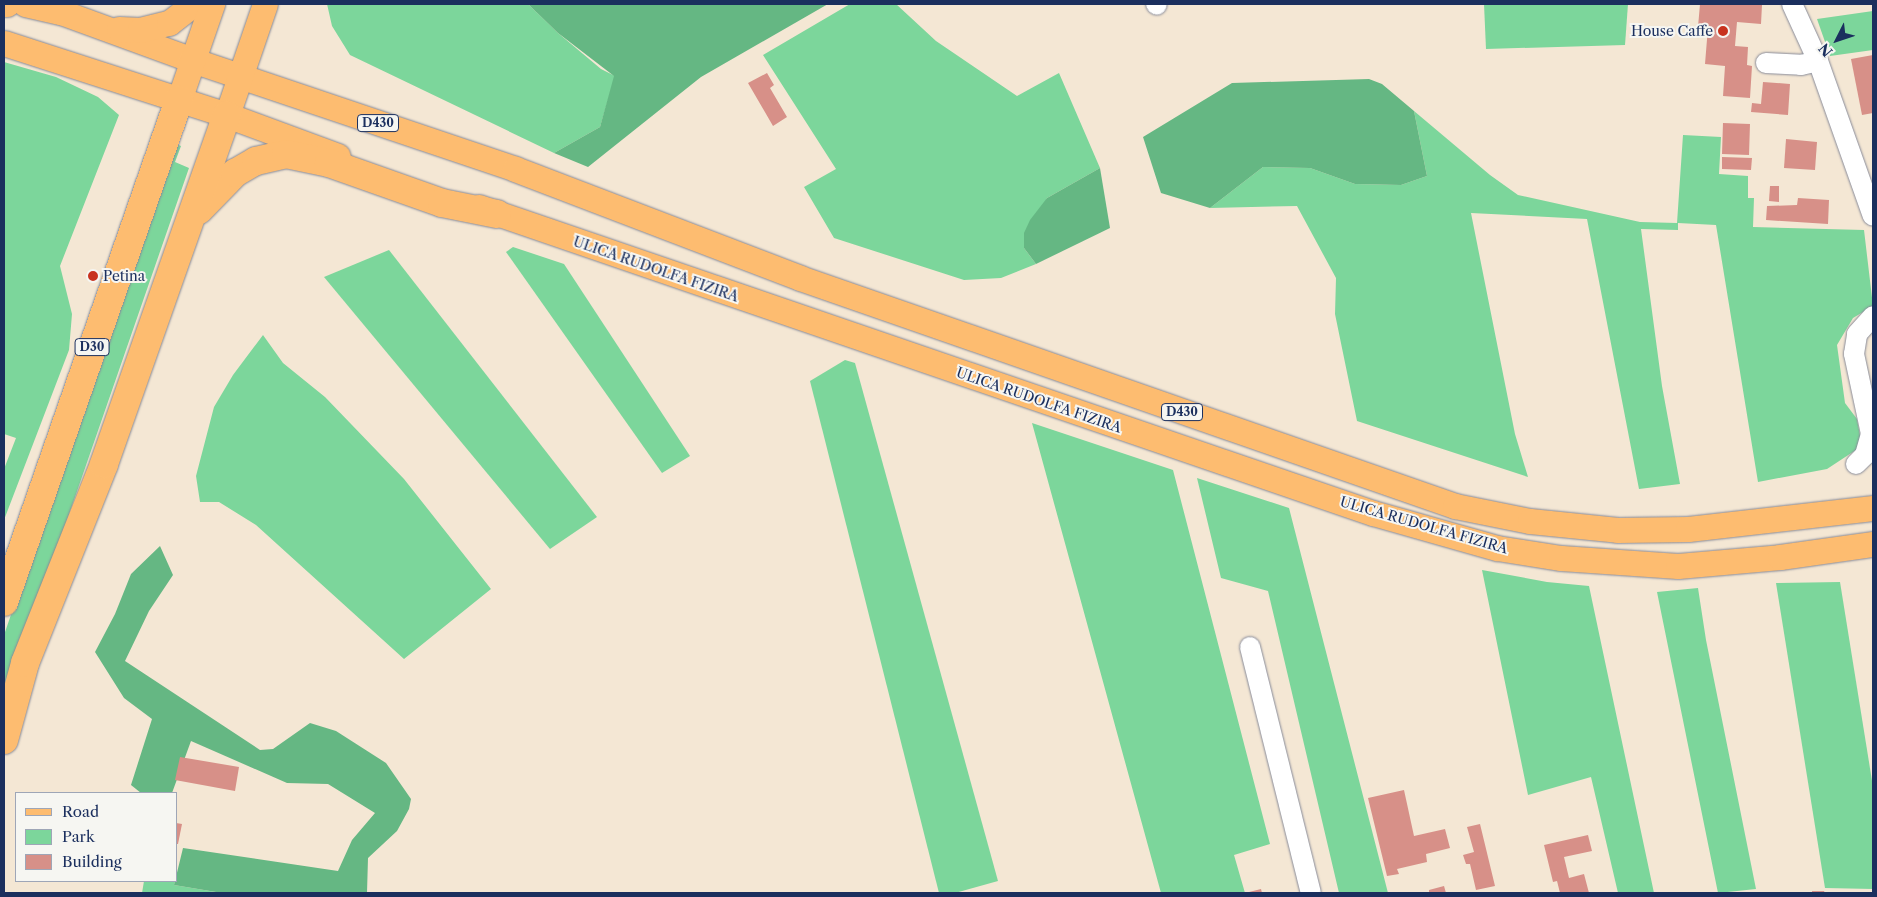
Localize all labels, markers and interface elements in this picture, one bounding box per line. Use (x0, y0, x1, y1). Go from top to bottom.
north arrow (1812, 15, 1862, 65)
place label: House Caffe (1631, 23, 1713, 39)
marker: House Caffe (1717, 25, 1729, 37)
text: N (1815, 39, 1836, 60)
road number: D430 (357, 114, 399, 132)
street label: ULICA RUDOLFA FIZIRA (571, 233, 741, 305)
place label: Petina (103, 268, 145, 284)
marker: Petina (87, 270, 99, 282)
road number: D30 (74, 338, 110, 357)
street label: ULICA RUDOLFA FIZIRA (954, 364, 1124, 436)
road number: D430 (1161, 402, 1203, 422)
street label: ULICA RUDOLFA FIZIRA (1338, 493, 1510, 557)
legend (15, 792, 178, 882)
text: Road (62, 802, 99, 821)
text: Park (62, 827, 95, 846)
text: Building (62, 852, 122, 871)

